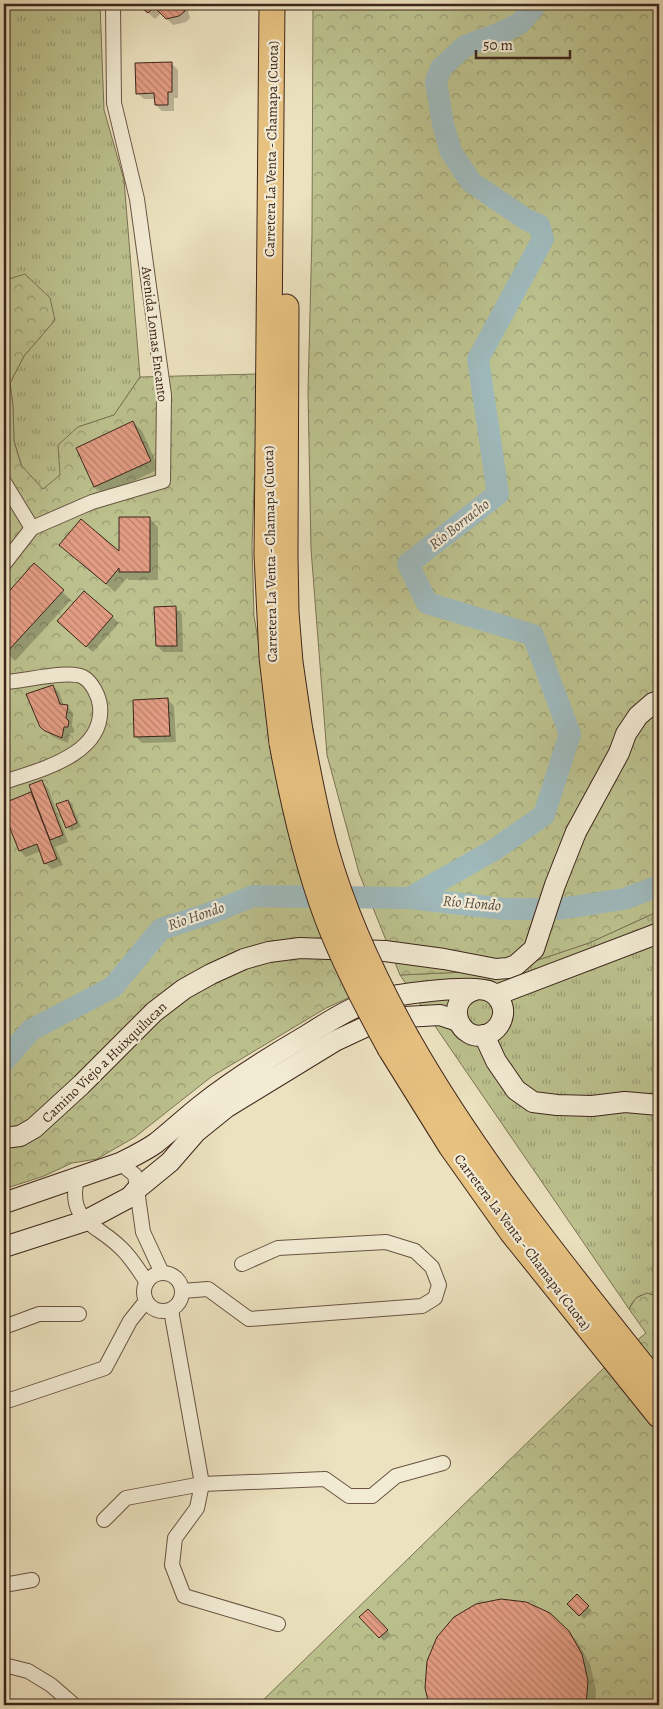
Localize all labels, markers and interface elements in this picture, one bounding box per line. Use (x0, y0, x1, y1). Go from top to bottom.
scale bar (476, 28, 569, 60)
text: 50 m (483, 35, 513, 55)
street label: Carretera La Venta - Chamapa (Cuota) (260, 40, 283, 257)
street label: Avenida Lomas Encanto (137, 264, 172, 403)
street label: Carretera La Venta - Chamapa (Cuota) (259, 445, 282, 662)
water label: Río Borracho (425, 494, 493, 554)
water label: Río Hondo (442, 890, 502, 916)
water label: Rio Hondo (165, 897, 227, 935)
street label: Camino Viejo a Huixquilucan (38, 997, 171, 1127)
street label: Carretera La Venta - Chamapa (Cuota) (450, 1150, 595, 1335)

